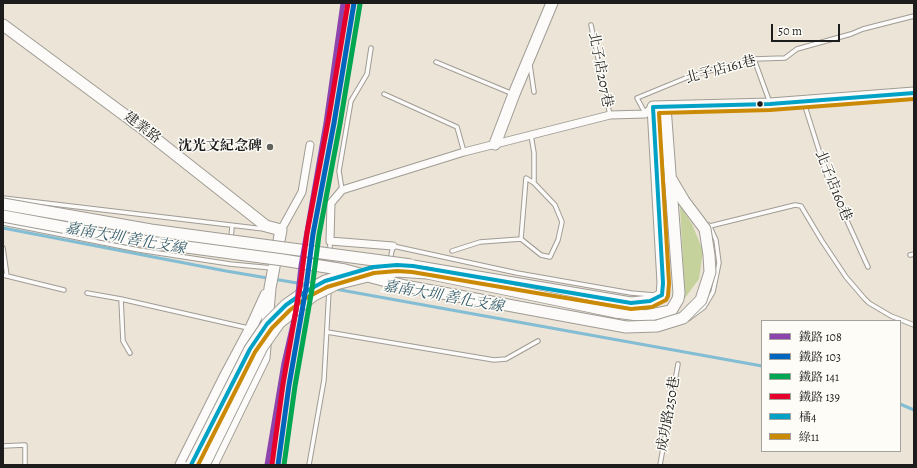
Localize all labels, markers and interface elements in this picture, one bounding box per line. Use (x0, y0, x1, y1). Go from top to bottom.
scale bar (773, 16, 842, 42)
text: 50 m (778, 23, 802, 39)
street label: 北子店207巷 (585, 31, 615, 109)
street label: 北子店161巷 (684, 53, 758, 87)
unlabelled marker (755, 99, 765, 109)
street label: 建業路 (120, 109, 164, 147)
place label: 沈光文紀念碑 (178, 139, 262, 155)
marker: 沈光文紀念碑 (265, 142, 275, 152)
street label: 北子店160巷 (811, 148, 855, 224)
water label: 嘉南大圳 善化支線 (63, 219, 187, 259)
water label: 嘉南大圳 善化支線 (381, 277, 505, 317)
legend (761, 320, 901, 452)
text: 鐵路 108 (799, 329, 842, 345)
text: 鐵路 103 (799, 349, 841, 365)
text: 鐵路 141 (799, 369, 839, 385)
street label: 成功路250巷 (654, 375, 684, 453)
text: 鐵路 139 (799, 389, 840, 405)
text: 橘4 (799, 409, 816, 425)
text: 綠11 (799, 429, 819, 445)

